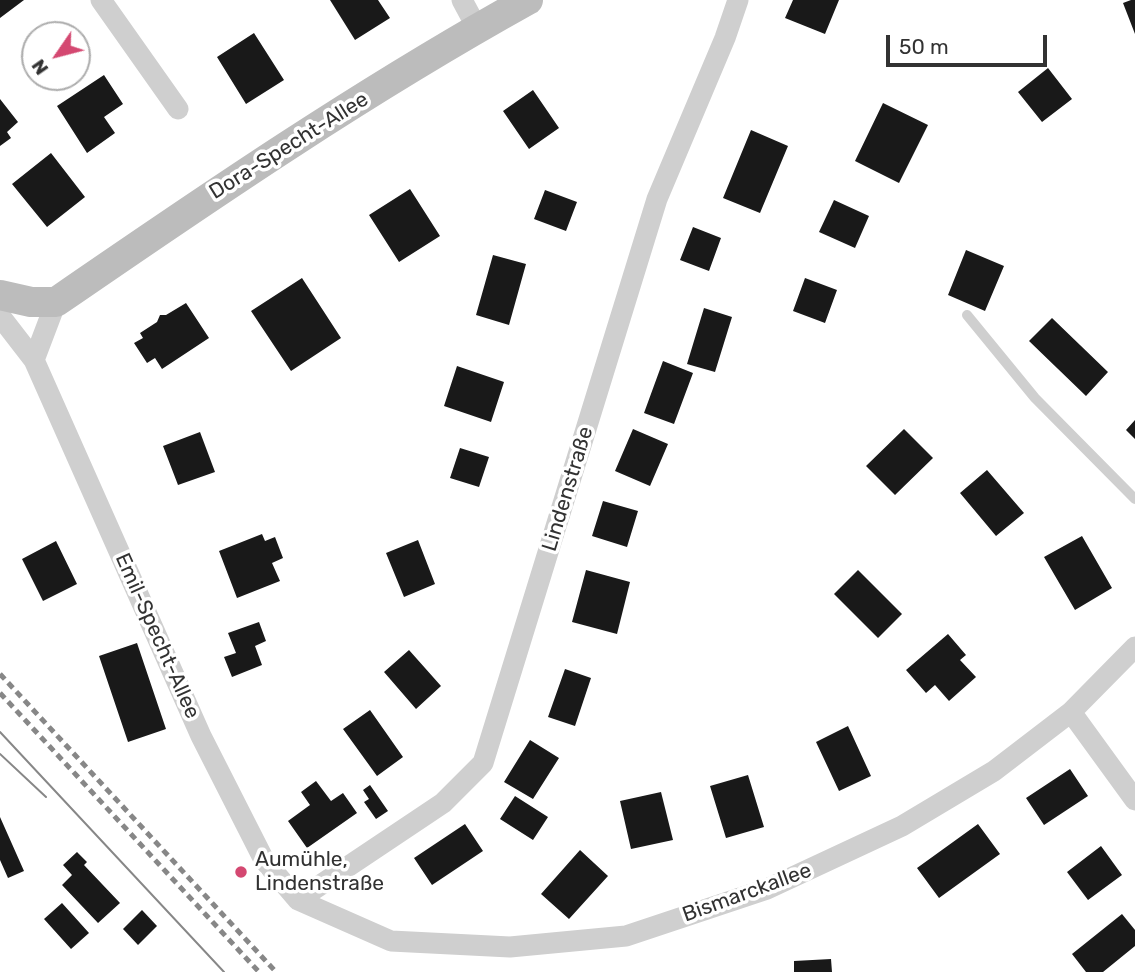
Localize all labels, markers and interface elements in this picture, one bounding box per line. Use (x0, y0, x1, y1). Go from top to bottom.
north arrow (21, 21, 91, 91)
scale bar (890, 21, 1051, 65)
text: 50 m (899, 34, 949, 59)
text: N (27, 55, 53, 79)
street label: Dora-Specht-Allee (205, 87, 373, 205)
street label: Lindenstraße (537, 424, 599, 554)
street label: Emil-Specht-Allee (109, 549, 205, 723)
place label: Aumühle, Lindenstraße (255, 847, 384, 897)
street label: Bismarckallee (679, 858, 815, 928)
marker: Aumühle, Lindenstraße (233, 864, 249, 880)

